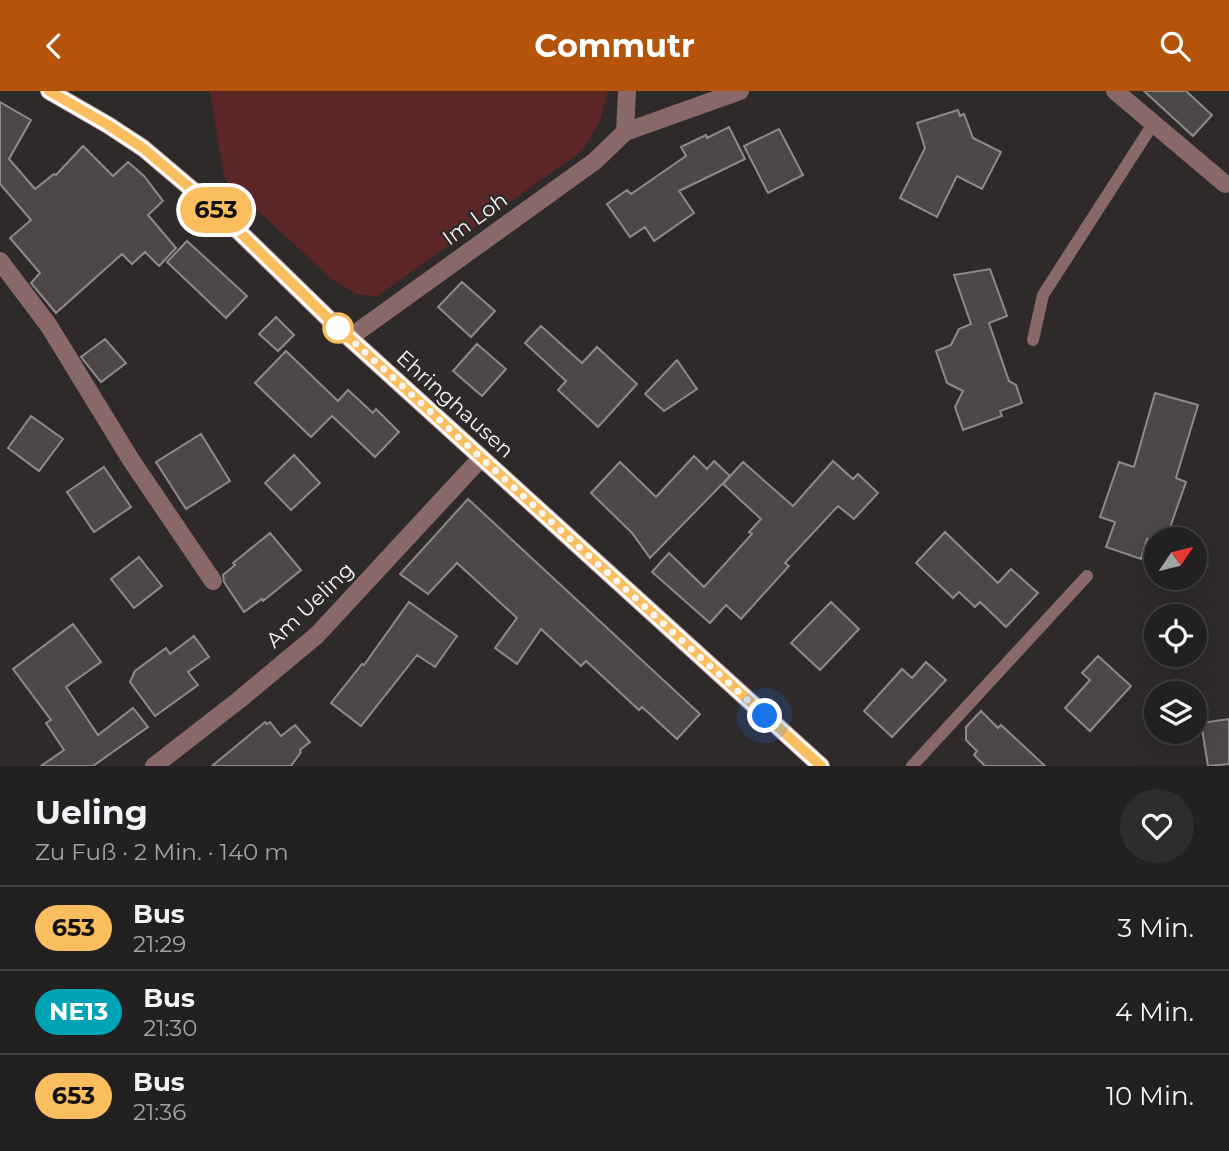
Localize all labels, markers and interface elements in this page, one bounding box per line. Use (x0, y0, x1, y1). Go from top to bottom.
text: Commutr (534, 26, 695, 65)
icon: back (35, 27, 73, 65)
icon: search (1156, 27, 1194, 65)
line badge: 653 (176, 187, 256, 233)
street label: Im Loh (438, 187, 512, 250)
text: 653 (194, 195, 238, 224)
unlabelled marker (323, 313, 353, 343)
street label: Ehringhausen (392, 345, 519, 463)
north arrow (1144, 527, 1208, 590)
map controls (1144, 527, 1207, 744)
street label: Am Ueling (261, 557, 359, 653)
button: locate (1144, 604, 1207, 667)
button: layers (1144, 681, 1207, 744)
your location (747, 698, 782, 733)
button: heart (1120, 789, 1194, 863)
text: Ueling (35, 792, 148, 832)
text: Zu Fuß · 2 Min. · 140 m (35, 838, 289, 866)
text: Bus (133, 898, 185, 930)
text: 3 Min. (1118, 912, 1194, 944)
text: 653 (52, 913, 95, 942)
text: 21:29 (133, 930, 186, 958)
text: Bus (143, 982, 195, 1014)
text: 4 Min. (1115, 996, 1194, 1028)
text: NE13 (49, 997, 108, 1026)
text: 21:30 (143, 1014, 198, 1042)
text: Bus (133, 1066, 185, 1098)
text: 10 Min. (1106, 1080, 1194, 1112)
text: 653 (52, 1081, 95, 1110)
text: 21:36 (133, 1098, 186, 1126)

